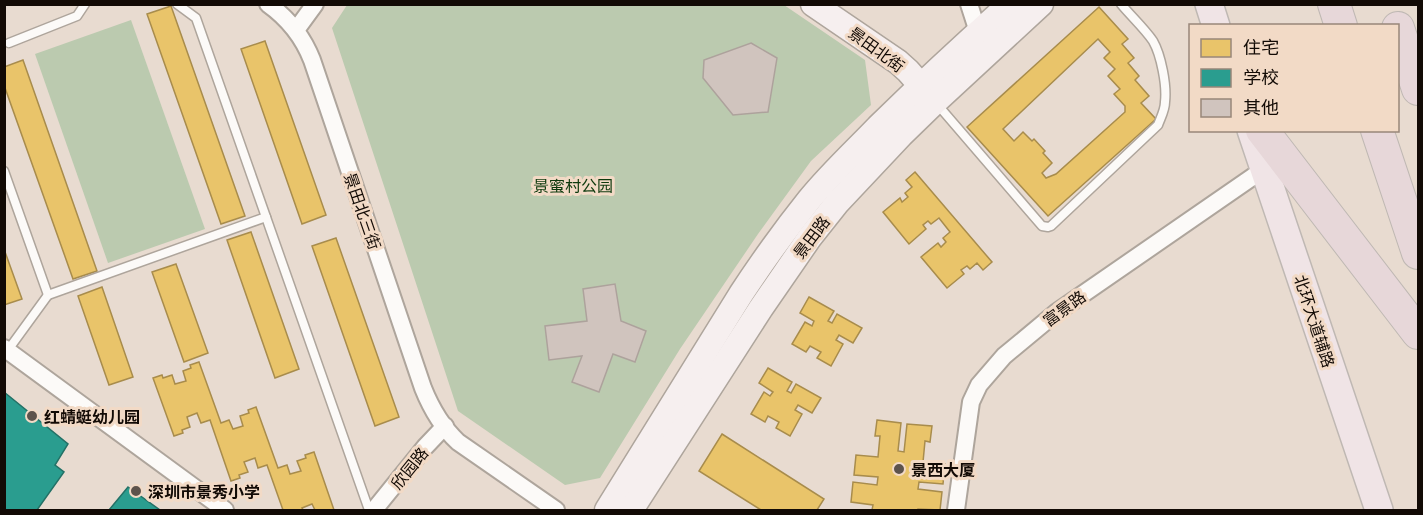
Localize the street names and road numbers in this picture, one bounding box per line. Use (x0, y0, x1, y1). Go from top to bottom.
street label: 景田北街 (846, 23, 908, 75)
street label: 景田北三街 (341, 170, 385, 252)
street label: 景田路 (789, 212, 833, 262)
street label: 北环大道辅路 (1291, 272, 1339, 370)
street label: 富景路 (1039, 286, 1089, 330)
street label: 欣园路 (387, 443, 431, 493)

